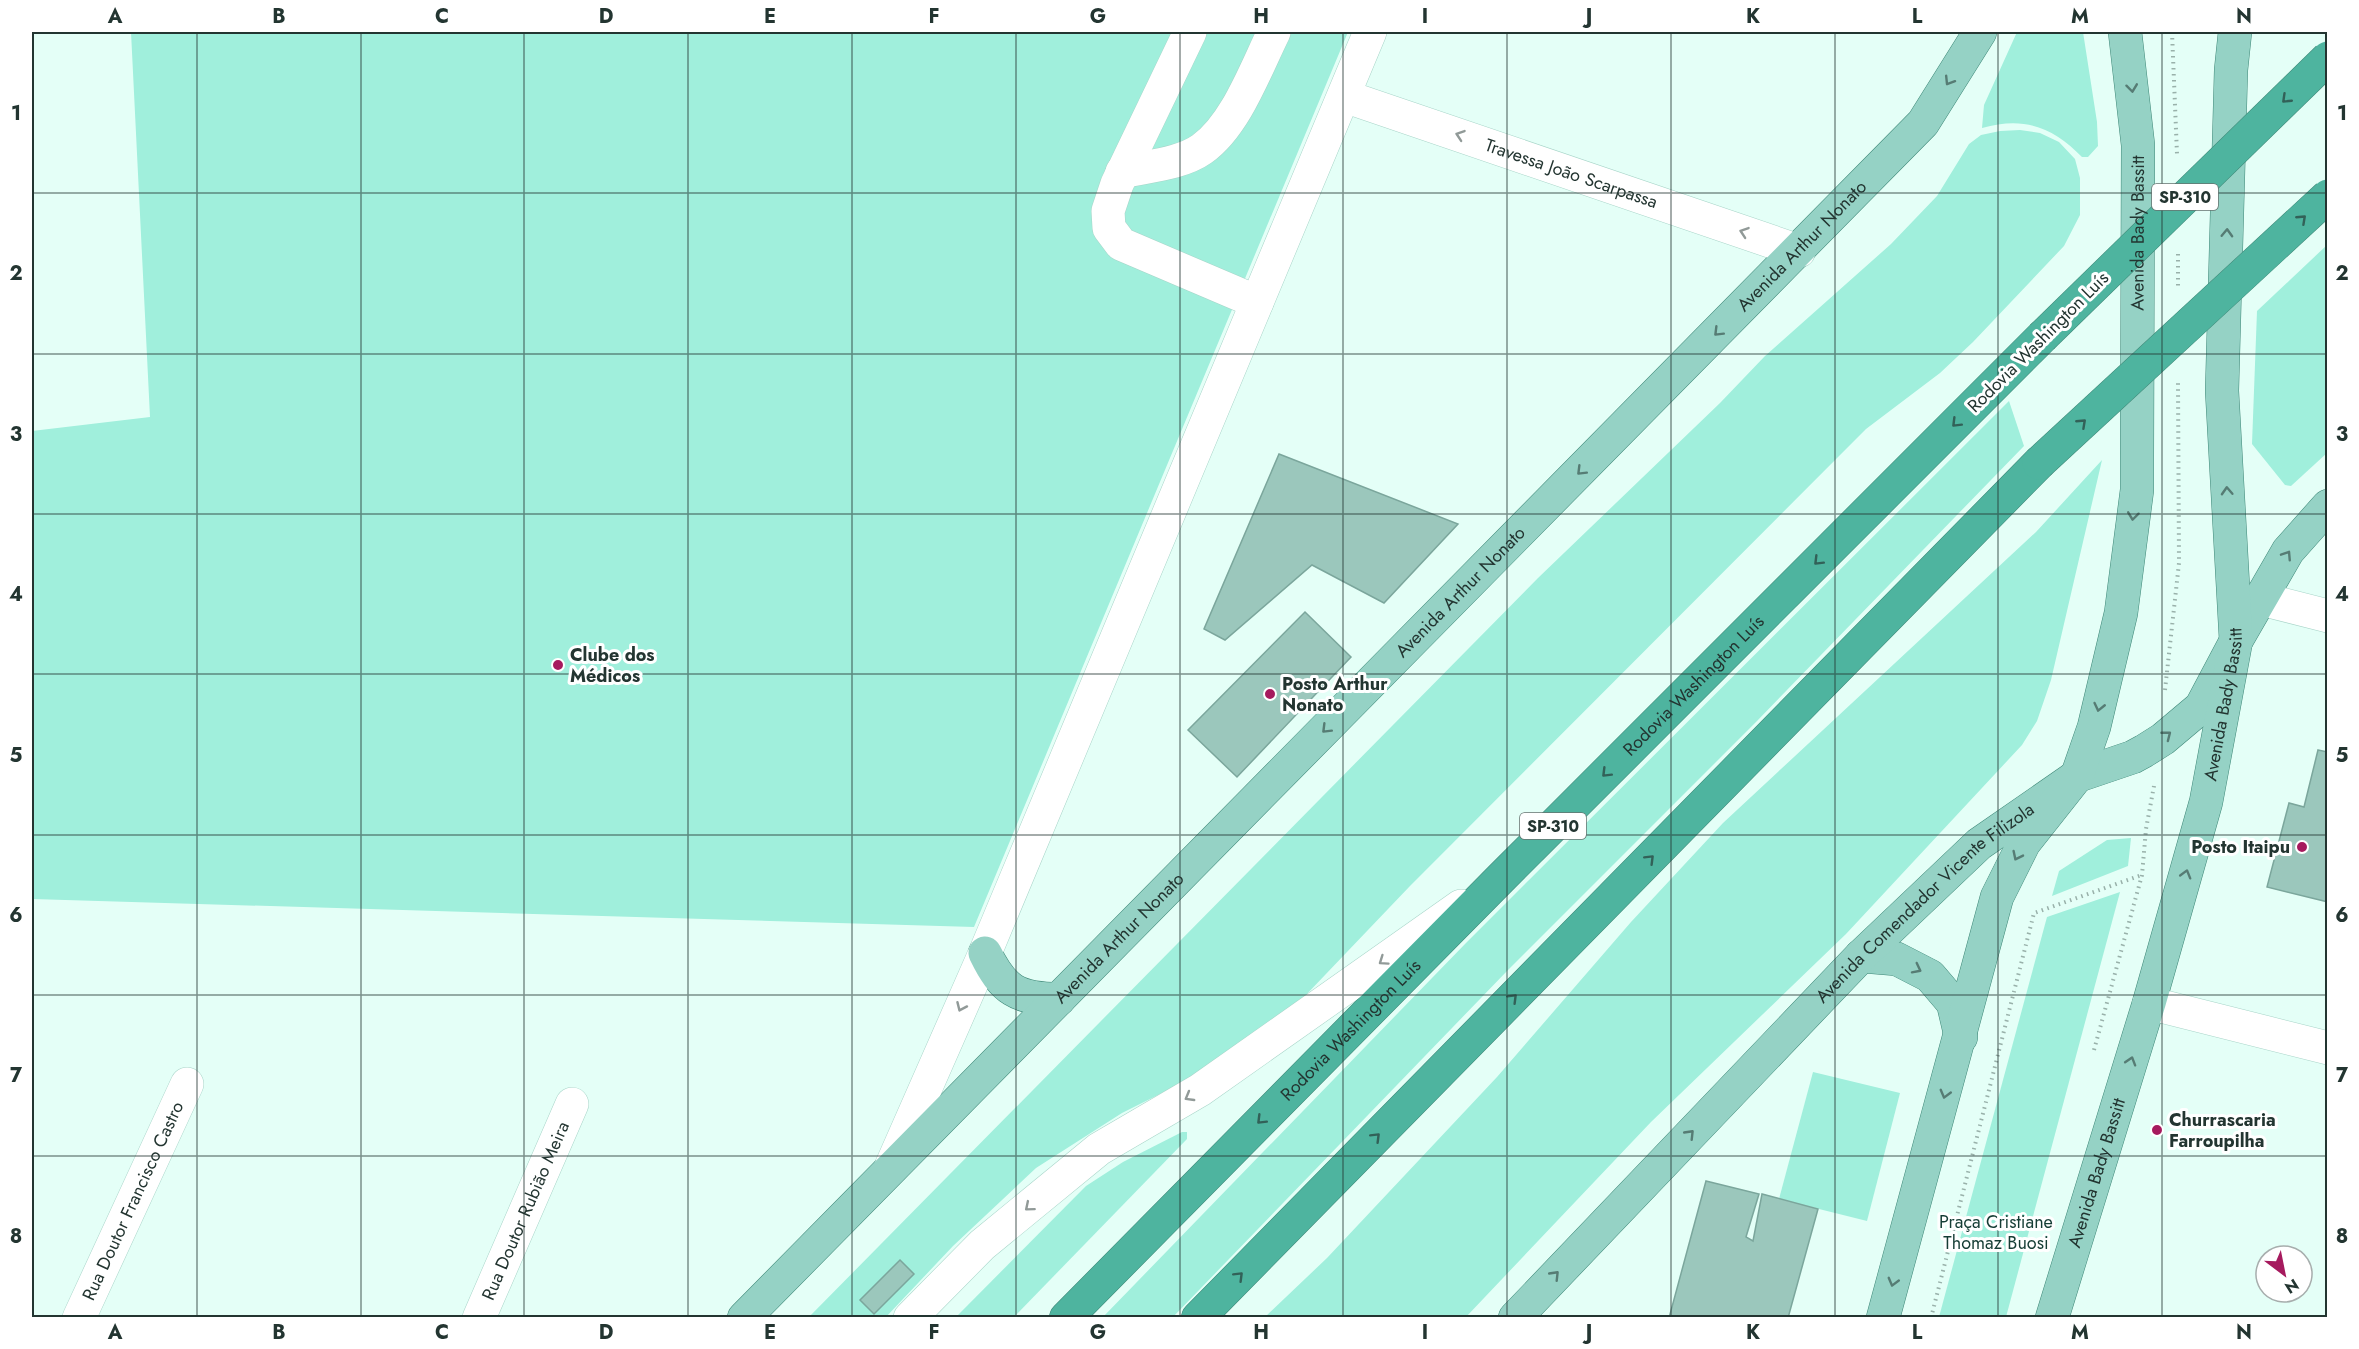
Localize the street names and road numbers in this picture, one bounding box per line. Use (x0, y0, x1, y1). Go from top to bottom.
street label: Travessa João Scarpassa (1481, 132, 1661, 215)
street label: Avenida Bady Bassitt (2124, 155, 2151, 311)
street label: Avenida Arthur Nonato (1731, 174, 1873, 317)
road number: SP-310 (2152, 184, 2218, 210)
street label: Rodovia Washington Luís (1962, 266, 2114, 418)
street label: Avenida Arthur Nonato (1390, 520, 1531, 663)
street label: Rodovia Washington Luís (1617, 609, 1770, 762)
street label: Avenida Bady Bassitt (2197, 626, 2249, 783)
street label: Avenida Comendador Vicente Filizola (1810, 796, 2039, 1009)
road number: SP-310 (1520, 813, 1586, 839)
street label: Avenida Arthur Nonato (1048, 866, 1190, 1009)
street label: Rodovia Washington Luís (1275, 953, 1427, 1107)
street label: Avenida Bady Bassitt (2061, 1094, 2132, 1251)
street label: Rua Doutor Francisco Castro (76, 1097, 190, 1305)
street label: Rua Doutor Rubião Meira (475, 1117, 576, 1304)

